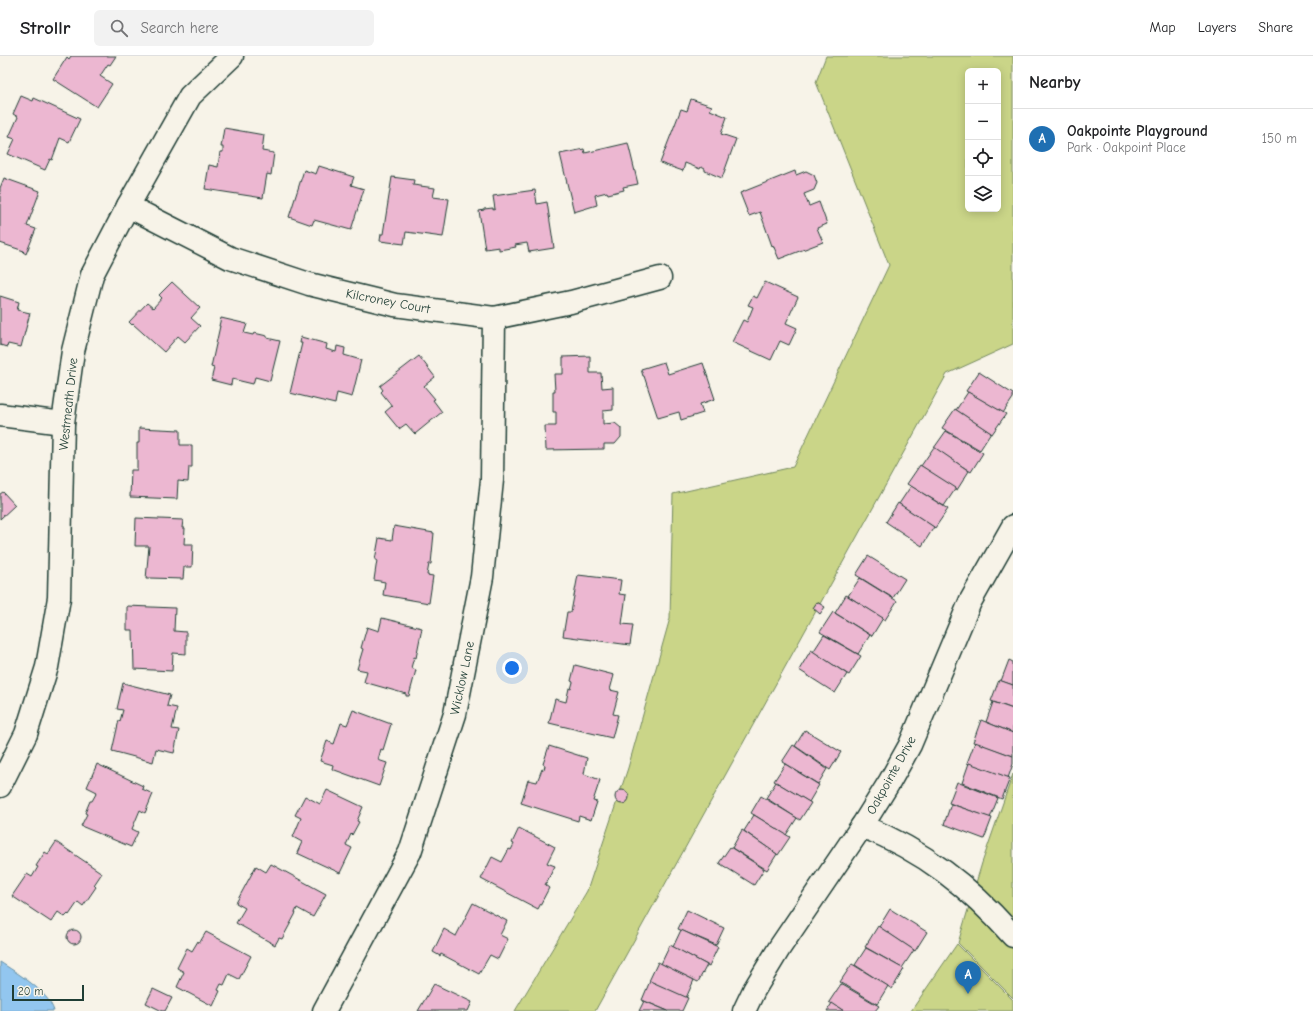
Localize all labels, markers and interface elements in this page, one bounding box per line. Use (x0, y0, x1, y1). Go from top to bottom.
search box (94, 10, 374, 46)
text: Strollr (20, 17, 70, 39)
icon: search (108, 17, 130, 39)
text: Search here (140, 19, 219, 37)
text: Map (1149, 19, 1176, 36)
text: Layers (1198, 19, 1236, 36)
text: Share (1258, 19, 1293, 36)
map controls (965, 68, 1001, 212)
button: + (965, 68, 1001, 104)
text: Nearby (1029, 73, 1080, 92)
button: − (965, 104, 1001, 140)
text: Oakpointe Playground (1067, 122, 1208, 140)
text: A (1038, 131, 1046, 146)
text: 150 m (1262, 131, 1297, 146)
button: locate (965, 140, 1001, 176)
text: Park · Oakpoint Place (1067, 140, 1186, 155)
button: layers (965, 176, 1001, 212)
street label: Kilcroney Court (345, 285, 433, 317)
street label: Westmeath Drive (56, 356, 80, 451)
street label: Wicklow Lane (447, 639, 477, 716)
your location (502, 658, 522, 678)
street label: Oakpointe Drive (863, 733, 919, 817)
pin: A (955, 961, 981, 994)
scale bar (12, 983, 84, 1002)
text: 20 m (18, 985, 43, 998)

